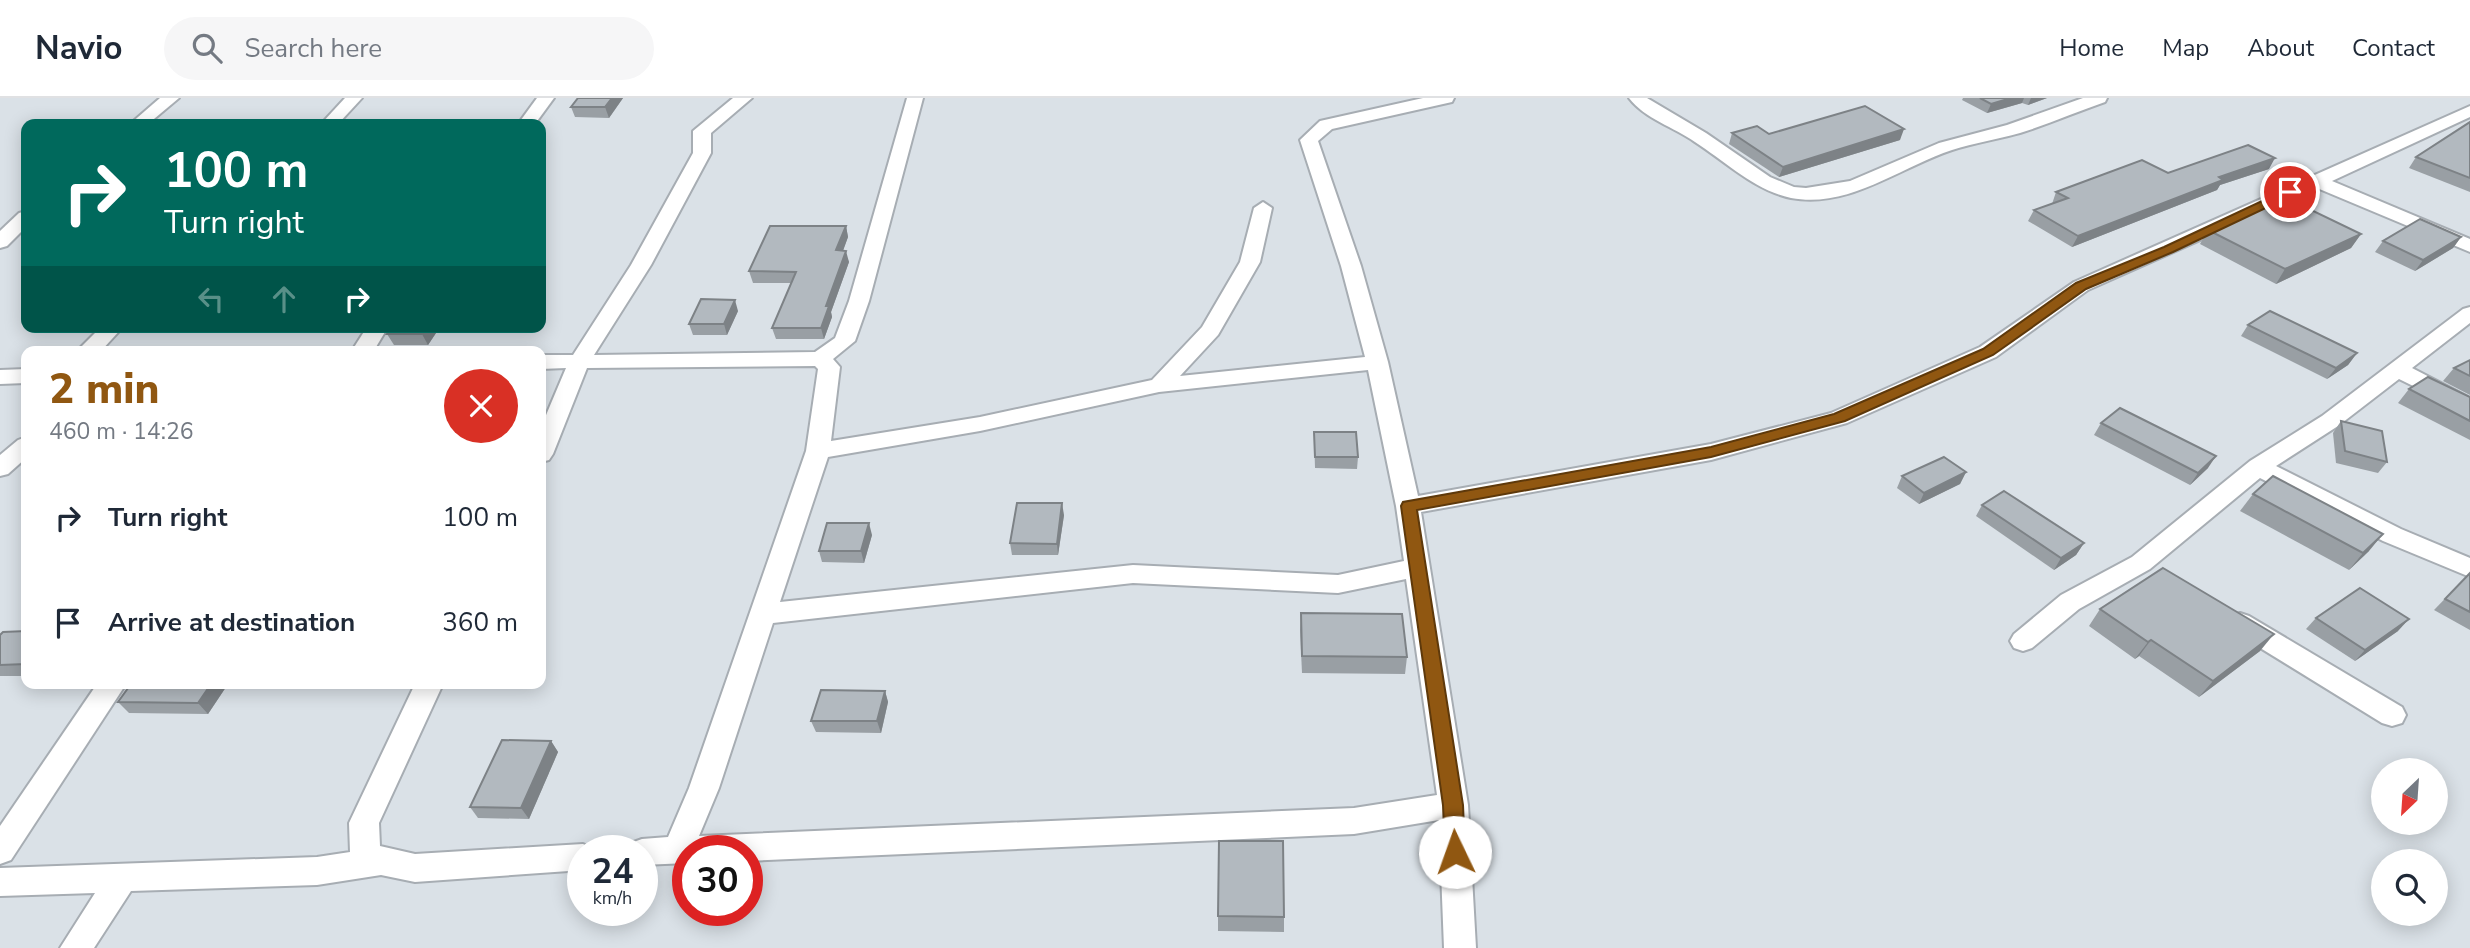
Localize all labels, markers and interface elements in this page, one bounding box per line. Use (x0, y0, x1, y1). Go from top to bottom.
search box (164, 17, 654, 80)
text: Navio (35, 26, 122, 71)
icon: search (188, 29, 226, 67)
text: Search here (244, 31, 382, 66)
text: Home (2059, 32, 2124, 64)
text: Map (2162, 32, 2209, 64)
text: About (2247, 32, 2314, 64)
text: Contact (2352, 32, 2435, 64)
text: 100 m (164, 137, 308, 204)
icon: right (49, 147, 140, 238)
pin (2260, 162, 2320, 222)
icon: arrive (2271, 173, 2309, 211)
text: Turn right (164, 201, 304, 244)
icon: left (192, 280, 230, 318)
icon: ahead (265, 280, 303, 318)
icon: right (338, 280, 376, 318)
text: 2 min (49, 361, 159, 418)
button: close (444, 369, 518, 443)
text: 460 m · 14:26 (49, 416, 194, 447)
icon: right (49, 499, 87, 537)
text: Turn right (108, 500, 227, 535)
text: 100 m (442, 500, 518, 535)
icon: arrive (49, 604, 87, 642)
text: Arrive at destination (108, 605, 355, 640)
text: 360 m (442, 605, 518, 640)
north arrow (2371, 758, 2448, 835)
map controls (2371, 758, 2448, 926)
position arrow (1418, 815, 1492, 889)
speed limit sign: 30 (672, 835, 763, 926)
text: 24 (591, 848, 634, 895)
button: search (2371, 849, 2448, 926)
text: km/h (593, 886, 632, 910)

